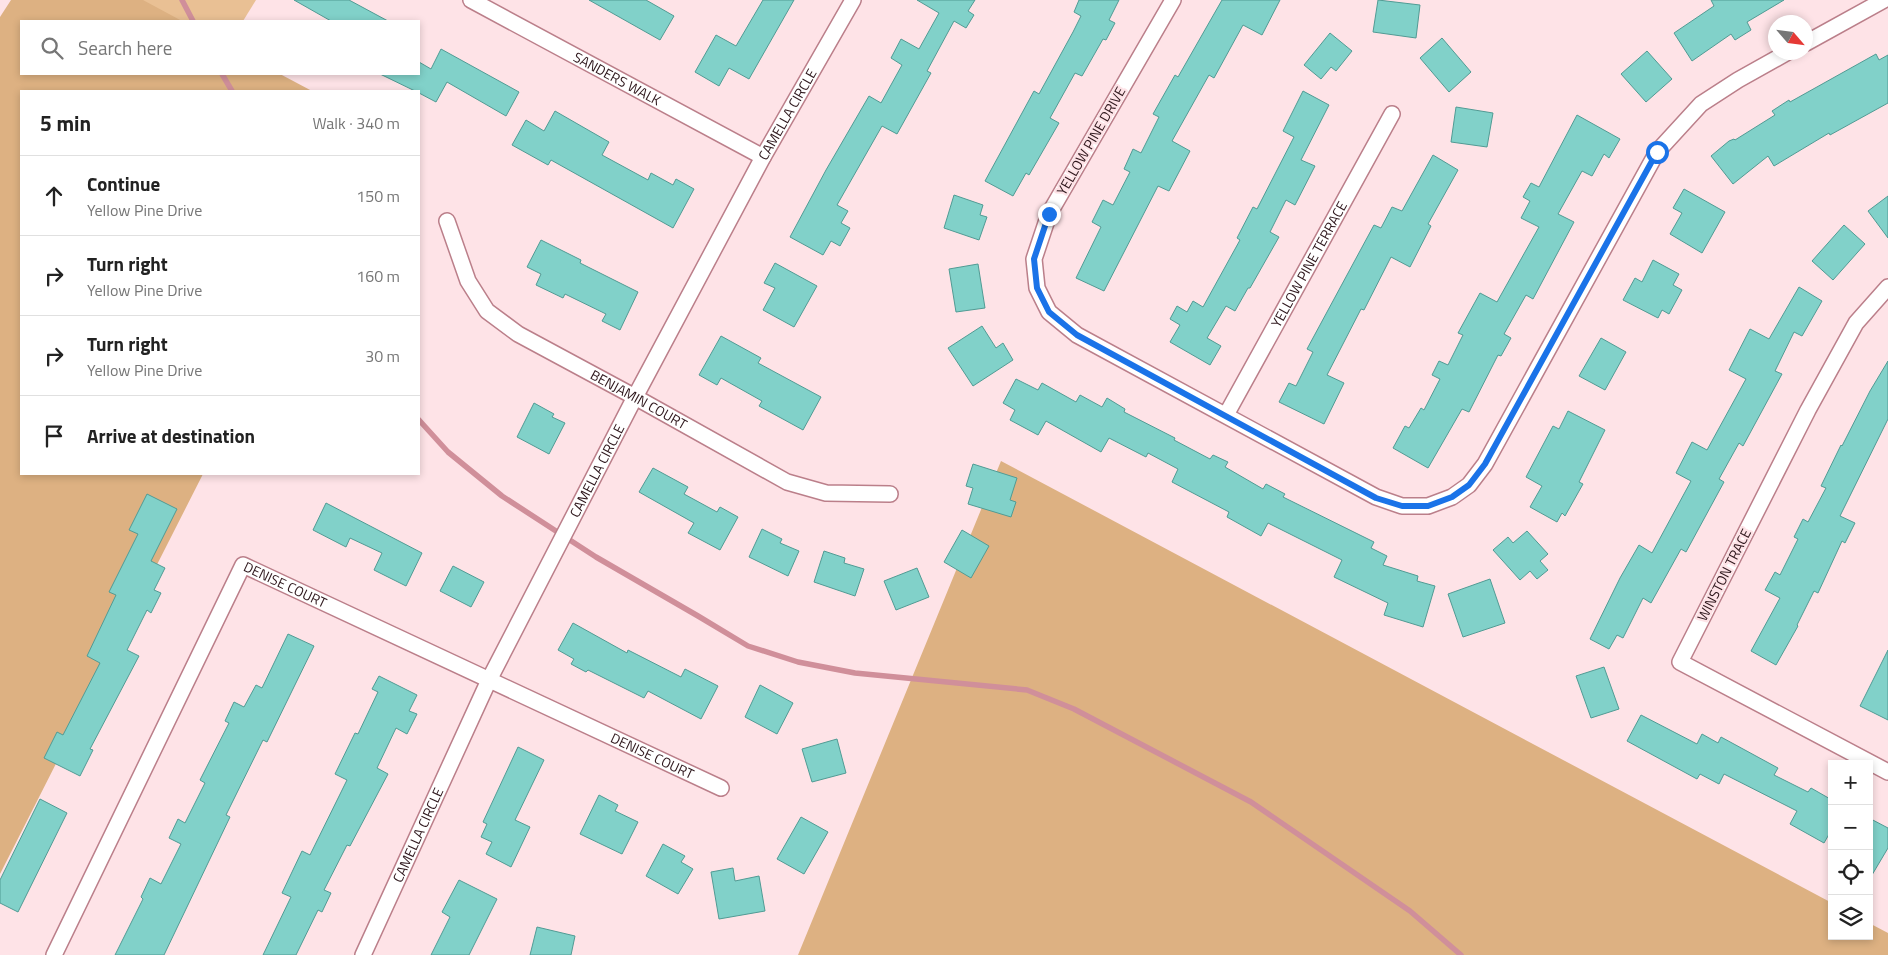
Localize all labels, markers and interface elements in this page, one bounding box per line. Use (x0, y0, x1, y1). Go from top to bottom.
north arrow (1768, 15, 1813, 60)
search box (20, 20, 420, 75)
text: Search here (78, 33, 172, 62)
icon: search (38, 34, 66, 62)
street label: SANDERS WALK (570, 46, 665, 110)
street label: CAMELLA CIRCLE (752, 64, 822, 164)
street label: YELLOW PINE DRIVE (1051, 82, 1130, 199)
text: 5 min (40, 107, 91, 139)
text: Walk · 340 m (312, 111, 400, 135)
route start (1646, 141, 1669, 164)
text: Continue (87, 169, 160, 198)
icon: ahead (40, 182, 68, 210)
text: 150 m (356, 184, 400, 208)
street label: YELLOW PINE TERRACE (1265, 197, 1352, 331)
text: Yellow Pine Drive (87, 198, 202, 222)
route end (1038, 203, 1061, 226)
text: Turn right (87, 249, 168, 278)
icon: right (40, 262, 68, 290)
text: 160 m (356, 264, 400, 288)
text: Yellow Pine Drive (87, 278, 202, 302)
text: Turn right (87, 329, 168, 358)
icon: right (40, 342, 68, 370)
text: 30 m (365, 344, 400, 368)
text: Yellow Pine Drive (87, 358, 202, 382)
street label: BENJAMIN COURT (587, 364, 692, 434)
street label: CAMELLA CIRCLE (564, 420, 629, 521)
text: Arrive at destination (87, 421, 255, 450)
icon: arrive (40, 422, 68, 450)
street label: WINSTON TRACE (1691, 525, 1756, 625)
street label: DENISE COURT (240, 556, 331, 613)
street label: DENISE COURT (607, 727, 698, 784)
map controls (1828, 760, 1873, 940)
button: + (1828, 760, 1873, 805)
street label: CAMELLA CIRCLE (387, 784, 448, 886)
button: − (1828, 805, 1873, 850)
button: locate (1828, 850, 1873, 895)
button: layers (1828, 895, 1873, 940)

